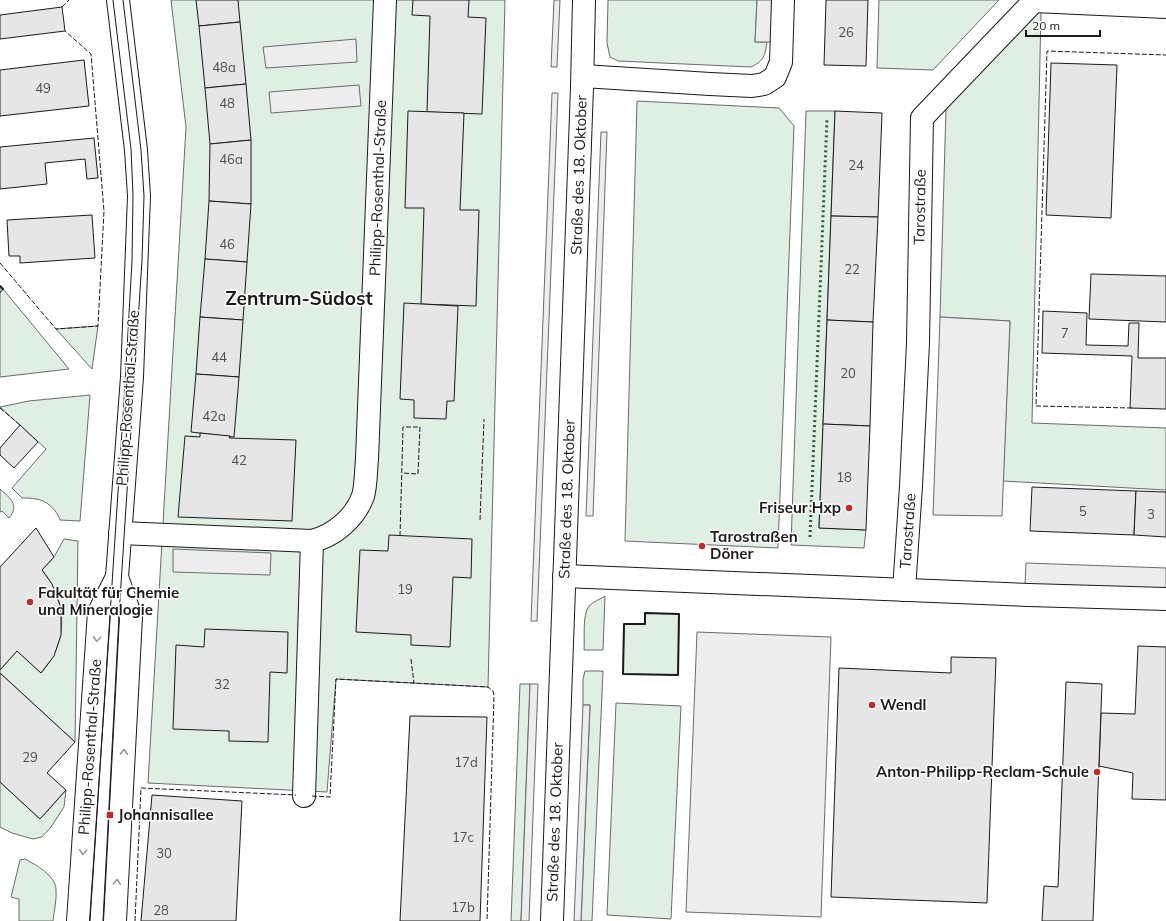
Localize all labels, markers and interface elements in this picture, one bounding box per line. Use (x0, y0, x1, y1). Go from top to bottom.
scale bar (1026, 12, 1100, 38)
text: 20 m (1032, 18, 1060, 33)
house number: 26 (838, 24, 854, 40)
house number: 48a (212, 59, 236, 75)
house number: 49 (35, 80, 51, 96)
street label: Straße des 18. Oktober (566, 94, 591, 255)
house number: 48 (219, 95, 235, 111)
street label: Philipp-Rosenthal-Straße (365, 99, 390, 276)
house number: 46a (219, 151, 243, 167)
house number: 24 (848, 157, 864, 173)
street label: Tarostraße (909, 169, 930, 245)
house number: 46 (219, 236, 235, 252)
house number: 22 (844, 261, 860, 277)
district label: Zentrum-Südost (225, 286, 373, 310)
street label: Philipp-Rosenthal-Straße (112, 309, 143, 487)
house number: 7 (1061, 325, 1069, 341)
house number: 44 (211, 349, 227, 365)
house number: 20 (840, 365, 856, 381)
house number: 42a (202, 408, 226, 424)
street label: Straße des 18. Oktober (554, 418, 579, 579)
house number: 42 (231, 452, 247, 468)
house number: 18 (836, 469, 852, 485)
street label: Tarostraße (895, 493, 920, 569)
place label: Friseur Hxp (759, 498, 841, 517)
marker: Friseur Hxp (844, 503, 854, 513)
house number: 5 (1079, 503, 1087, 519)
house number: 3 (1147, 506, 1155, 522)
place label: Tarostraßen Döner (710, 527, 798, 563)
marker: Tarostraßen Döner (697, 541, 707, 551)
house number: 19 (397, 581, 413, 597)
place label: Fakultät für Chemie und Mineralogie (38, 583, 179, 619)
marker: Fakultät für Chemie und Mineralogie (25, 597, 35, 607)
one-way arrow (93, 636, 101, 642)
street label: Philipp-Rosenthal-Straße (74, 658, 105, 836)
house number: 32 (214, 676, 230, 692)
place label: Wendl (880, 695, 926, 714)
marker: Wendl (867, 700, 877, 710)
street label: Straße des 18. Oktober (542, 741, 567, 902)
house number: 29 (22, 749, 38, 765)
one-way arrow (119, 749, 128, 755)
house number: 17d (454, 754, 478, 770)
place label: Anton-Philipp-Reclam-Schule (876, 762, 1089, 781)
marker: Anton-Philipp-Reclam-Schule (1092, 767, 1102, 777)
place label: Johannisallee (118, 805, 214, 824)
marker: Johannisallee (105, 810, 115, 820)
house number: 17c (452, 829, 474, 845)
house number: 30 (156, 845, 172, 861)
one-way arrow (79, 850, 87, 856)
one-way arrow (112, 879, 121, 885)
house number: 17b (451, 899, 475, 915)
house number: 28 (153, 902, 169, 918)

